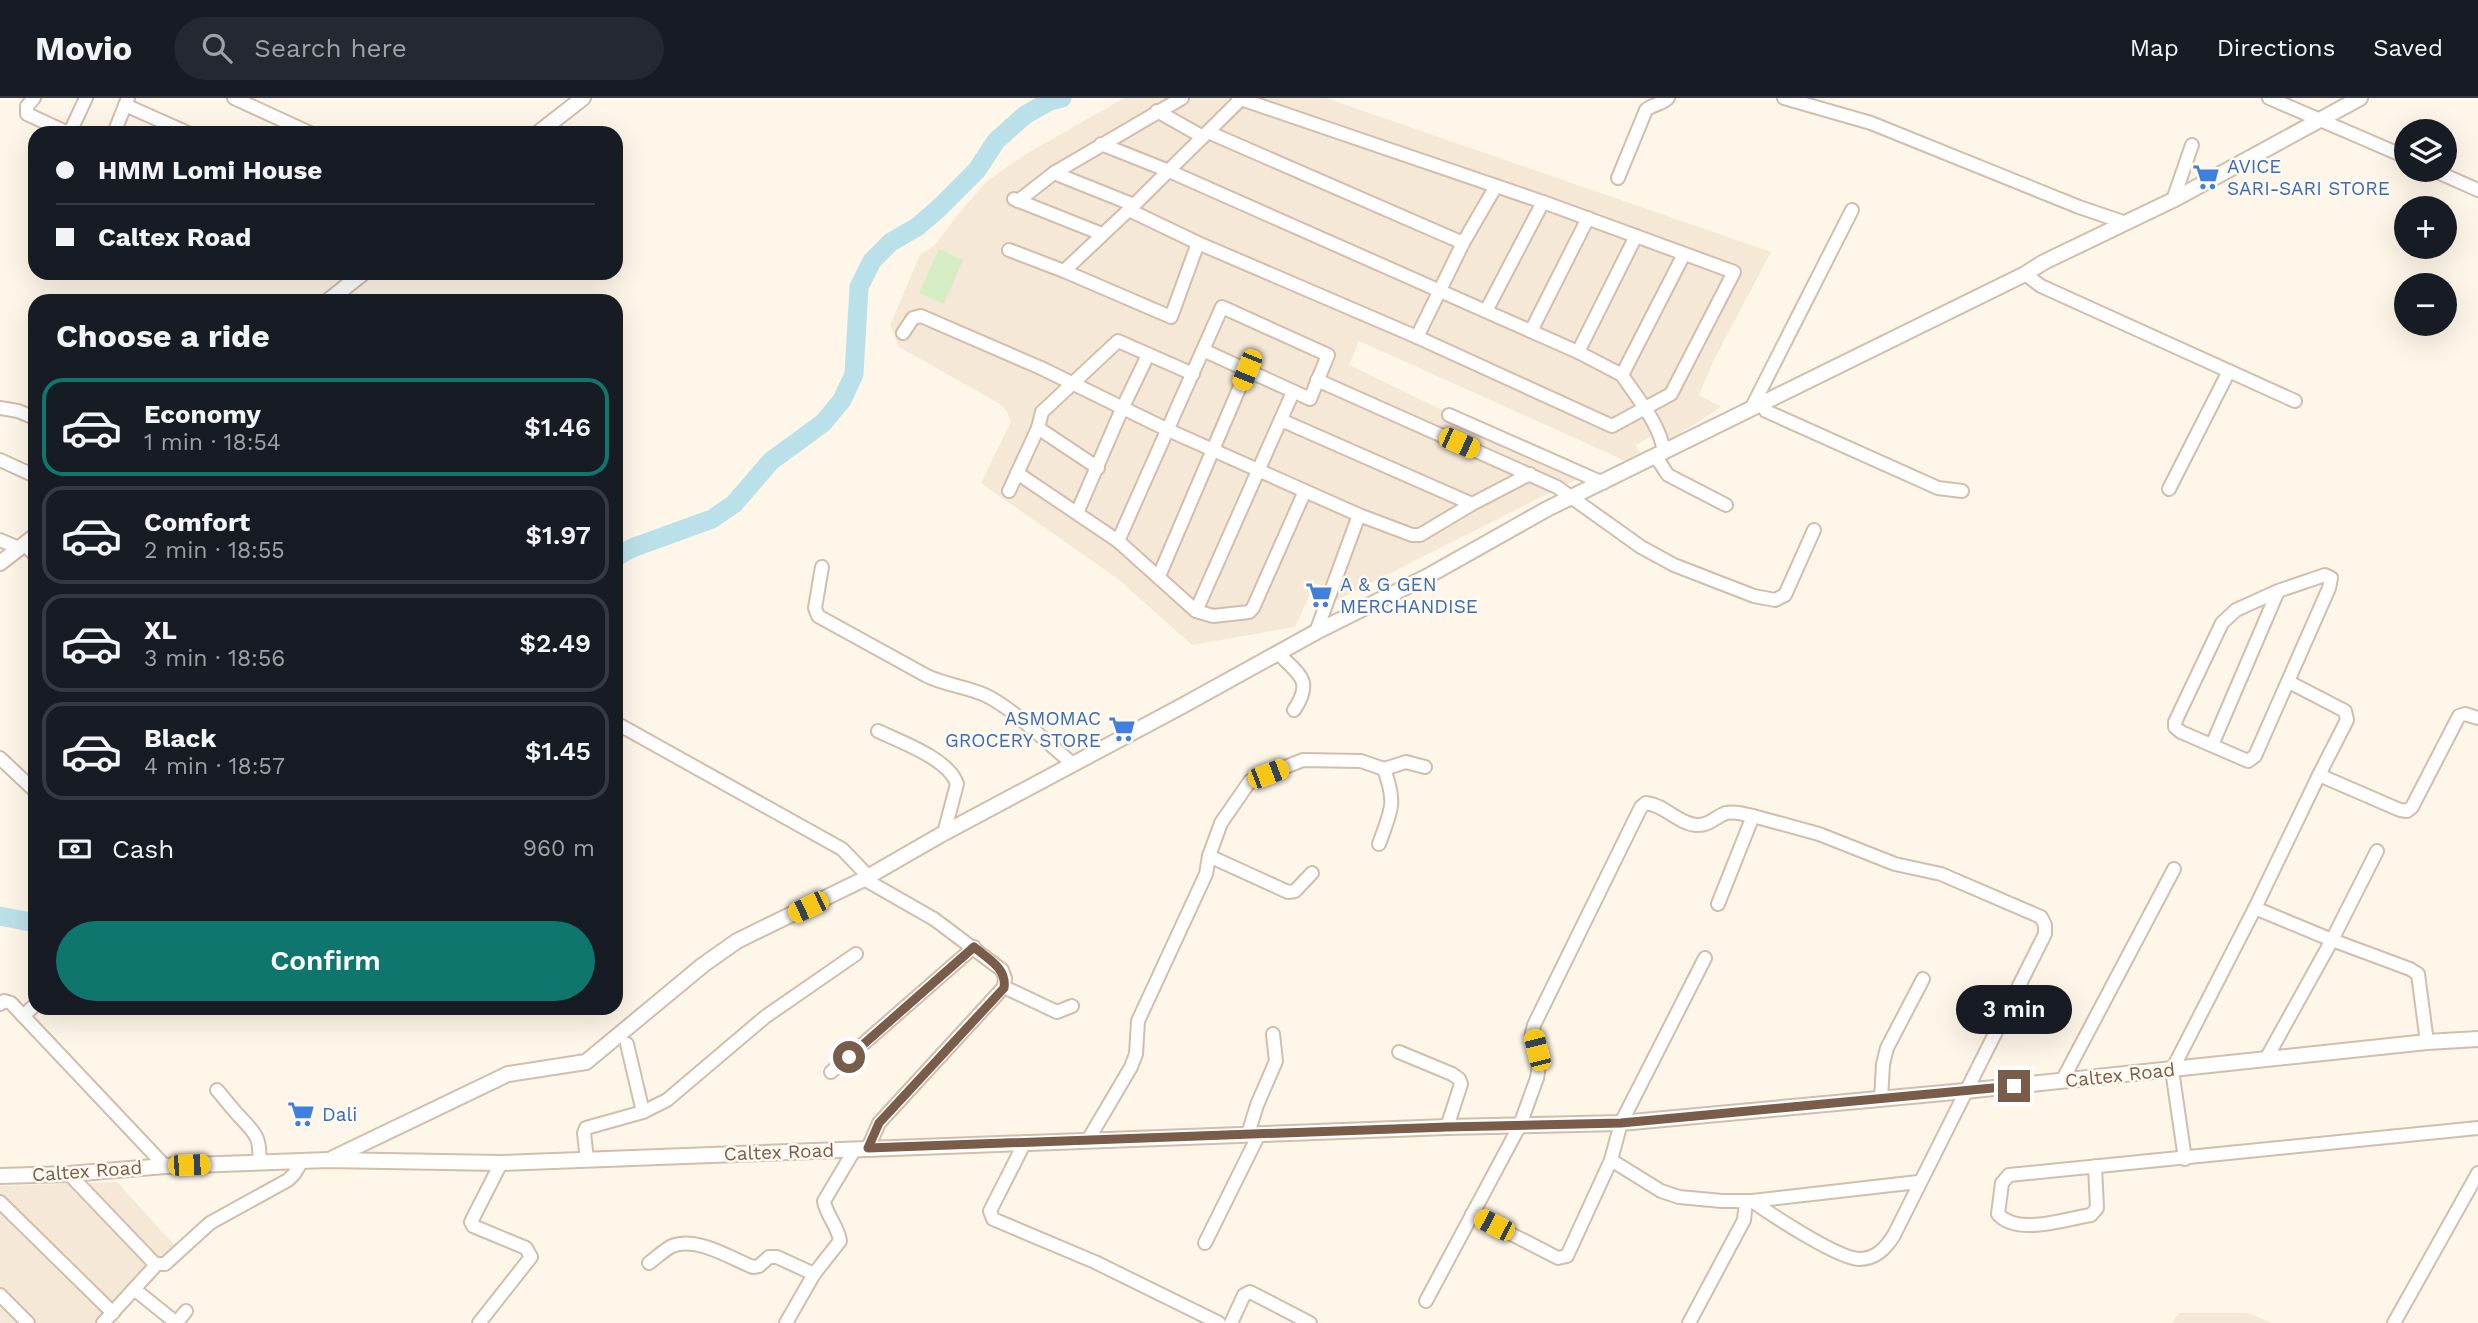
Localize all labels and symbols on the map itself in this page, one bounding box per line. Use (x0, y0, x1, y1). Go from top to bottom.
place label: AVICE SARI-SARI STORE (2227, 155, 2390, 200)
supermarket icon: AVICE SARI-SARI STORE (2191, 162, 2221, 192)
car (1230, 347, 1265, 393)
car (1436, 425, 1483, 461)
place label: A & G GEN MERCHANDISE (1340, 573, 1478, 618)
supermarket icon: A & G GEN MERCHANDISE (1304, 580, 1334, 610)
place label: ASMOMAC GROCERY STORE (945, 707, 1101, 752)
supermarket icon: ASMOMAC GROCERY STORE (1107, 714, 1137, 744)
car (1245, 757, 1292, 791)
car (785, 888, 832, 926)
callout: 3 min (1956, 984, 2072, 1034)
car (1522, 1027, 1553, 1073)
route start (833, 1041, 865, 1073)
street label: Caltex Road (2064, 1058, 2176, 1092)
route end (1998, 1070, 2030, 1102)
supermarket icon: Dali (286, 1099, 316, 1129)
place label: Dali (322, 1103, 357, 1126)
street label: Caltex Road (723, 1139, 835, 1165)
car (168, 1154, 211, 1176)
street label: Caltex Road (31, 1156, 143, 1186)
car (1471, 1206, 1518, 1244)

